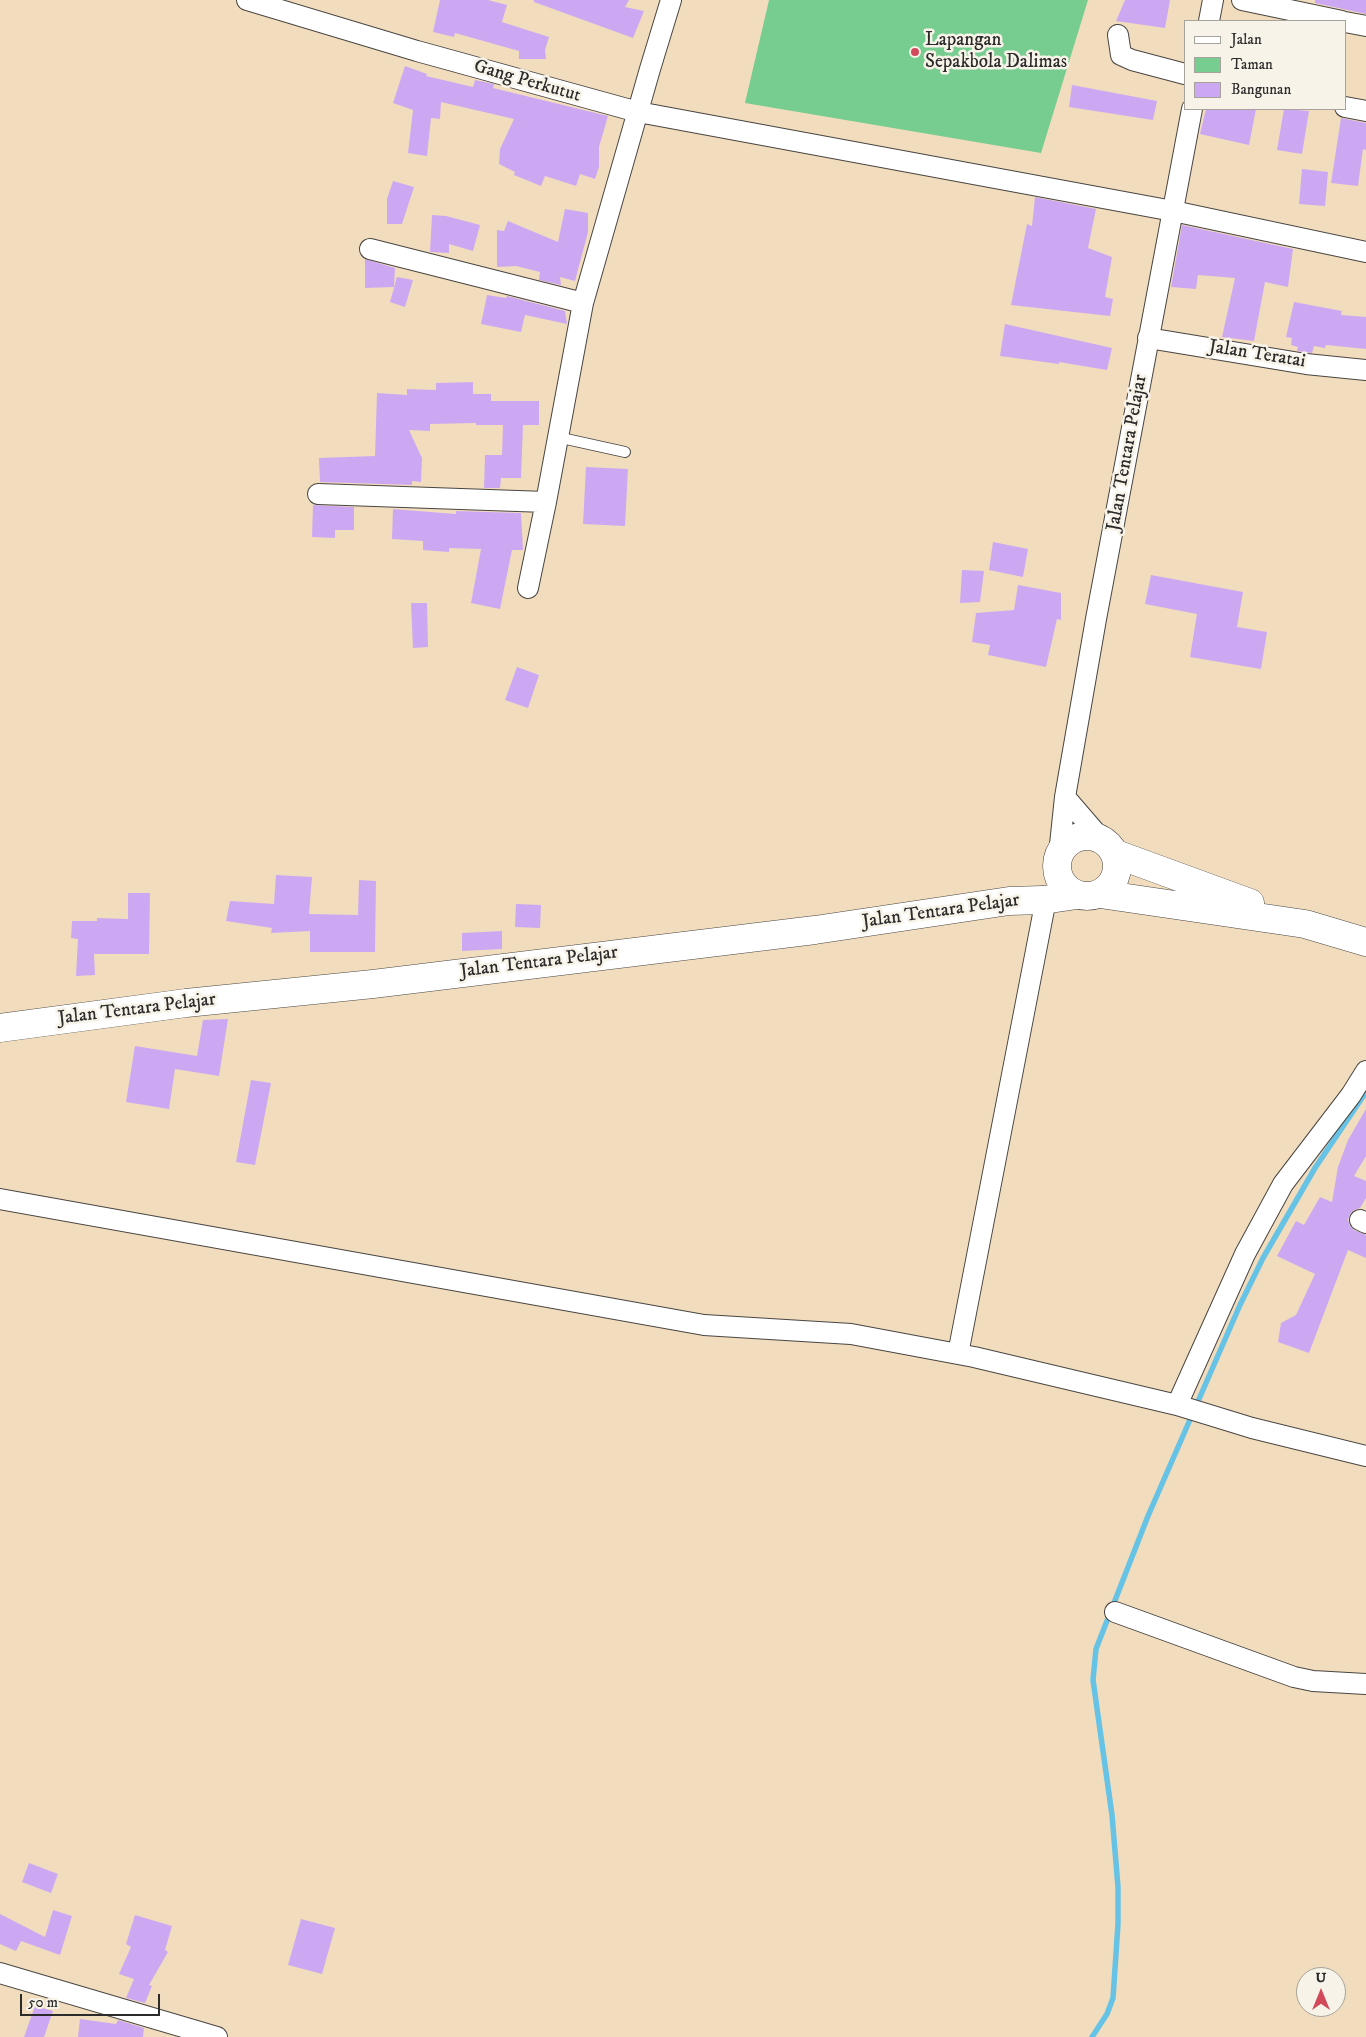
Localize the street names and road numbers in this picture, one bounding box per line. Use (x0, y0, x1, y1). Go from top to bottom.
street label: Gang Perkutut (471, 56, 583, 108)
street label: Jalan Teratai (1207, 336, 1307, 374)
street label: Jalan Tentara Pelajar (1103, 373, 1153, 533)
street label: Jalan Tentara Pelajar (861, 890, 1021, 934)
street label: Jalan Tentara Pelajar (459, 942, 619, 984)
street label: Jalan Tentara Pelajar (57, 989, 217, 1031)

